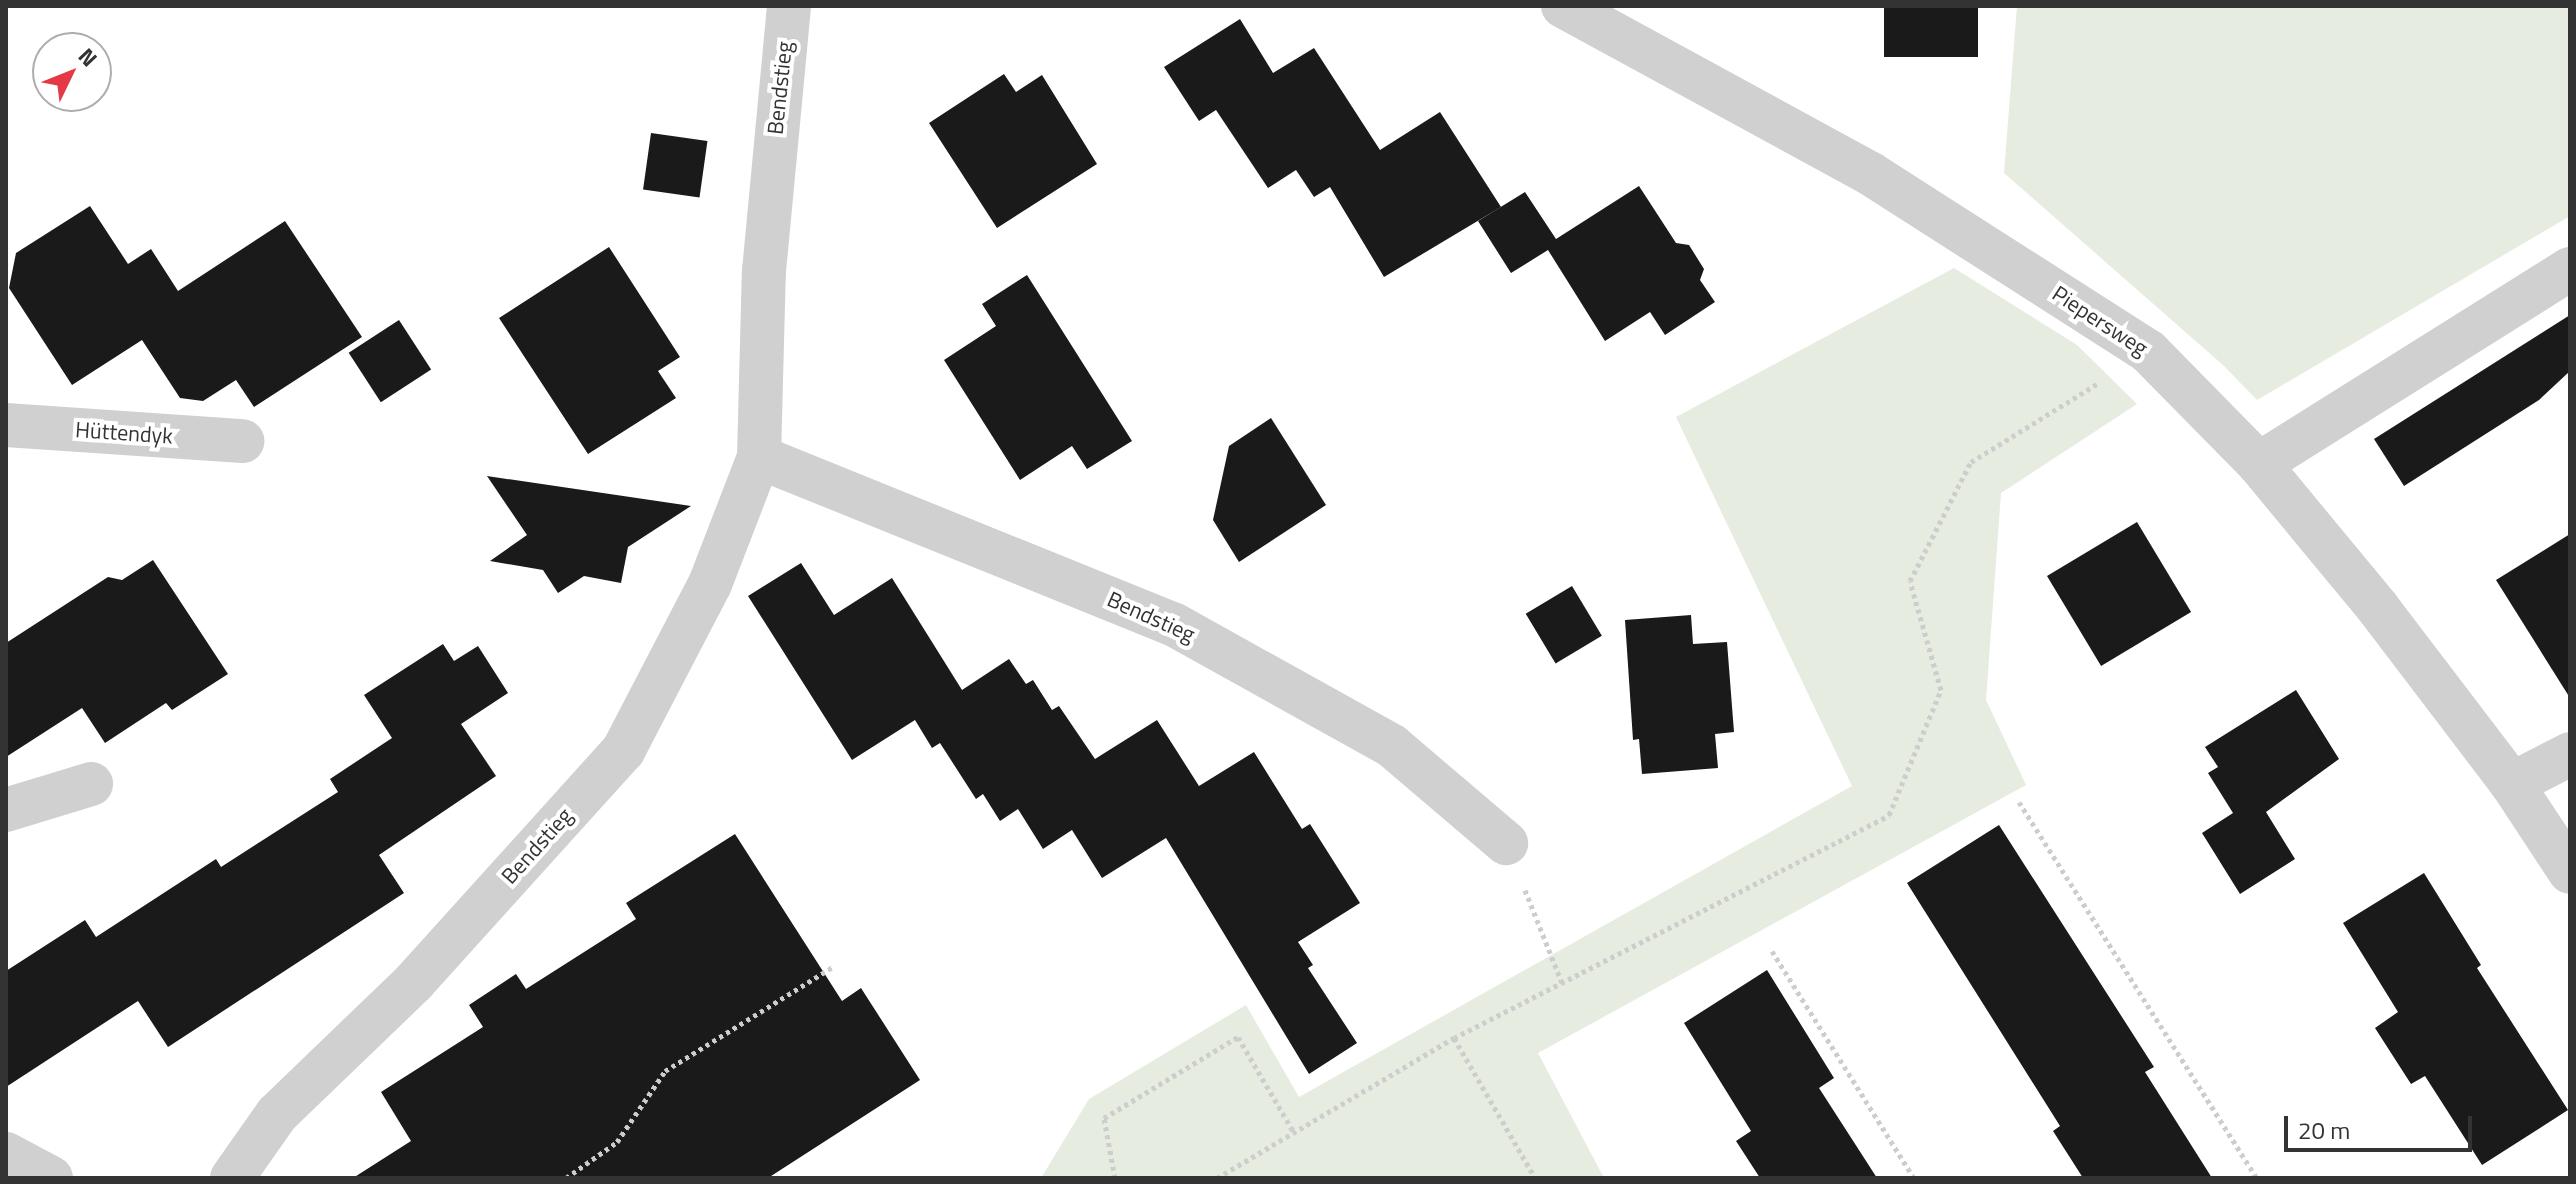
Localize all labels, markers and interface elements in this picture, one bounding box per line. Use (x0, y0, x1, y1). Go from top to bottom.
north arrow (32, 32, 112, 112)
text: N (70, 40, 106, 74)
street label: Bendstieg (762, 40, 798, 136)
street label: Piepersweg (2047, 280, 2153, 362)
street label: Hüttendyk (74, 416, 174, 450)
street label: Bendstieg (1103, 586, 1199, 648)
street label: Bendstieg (496, 802, 578, 890)
scale bar (2288, 1100, 2476, 1150)
text: 20 m (2298, 1112, 2350, 1148)

